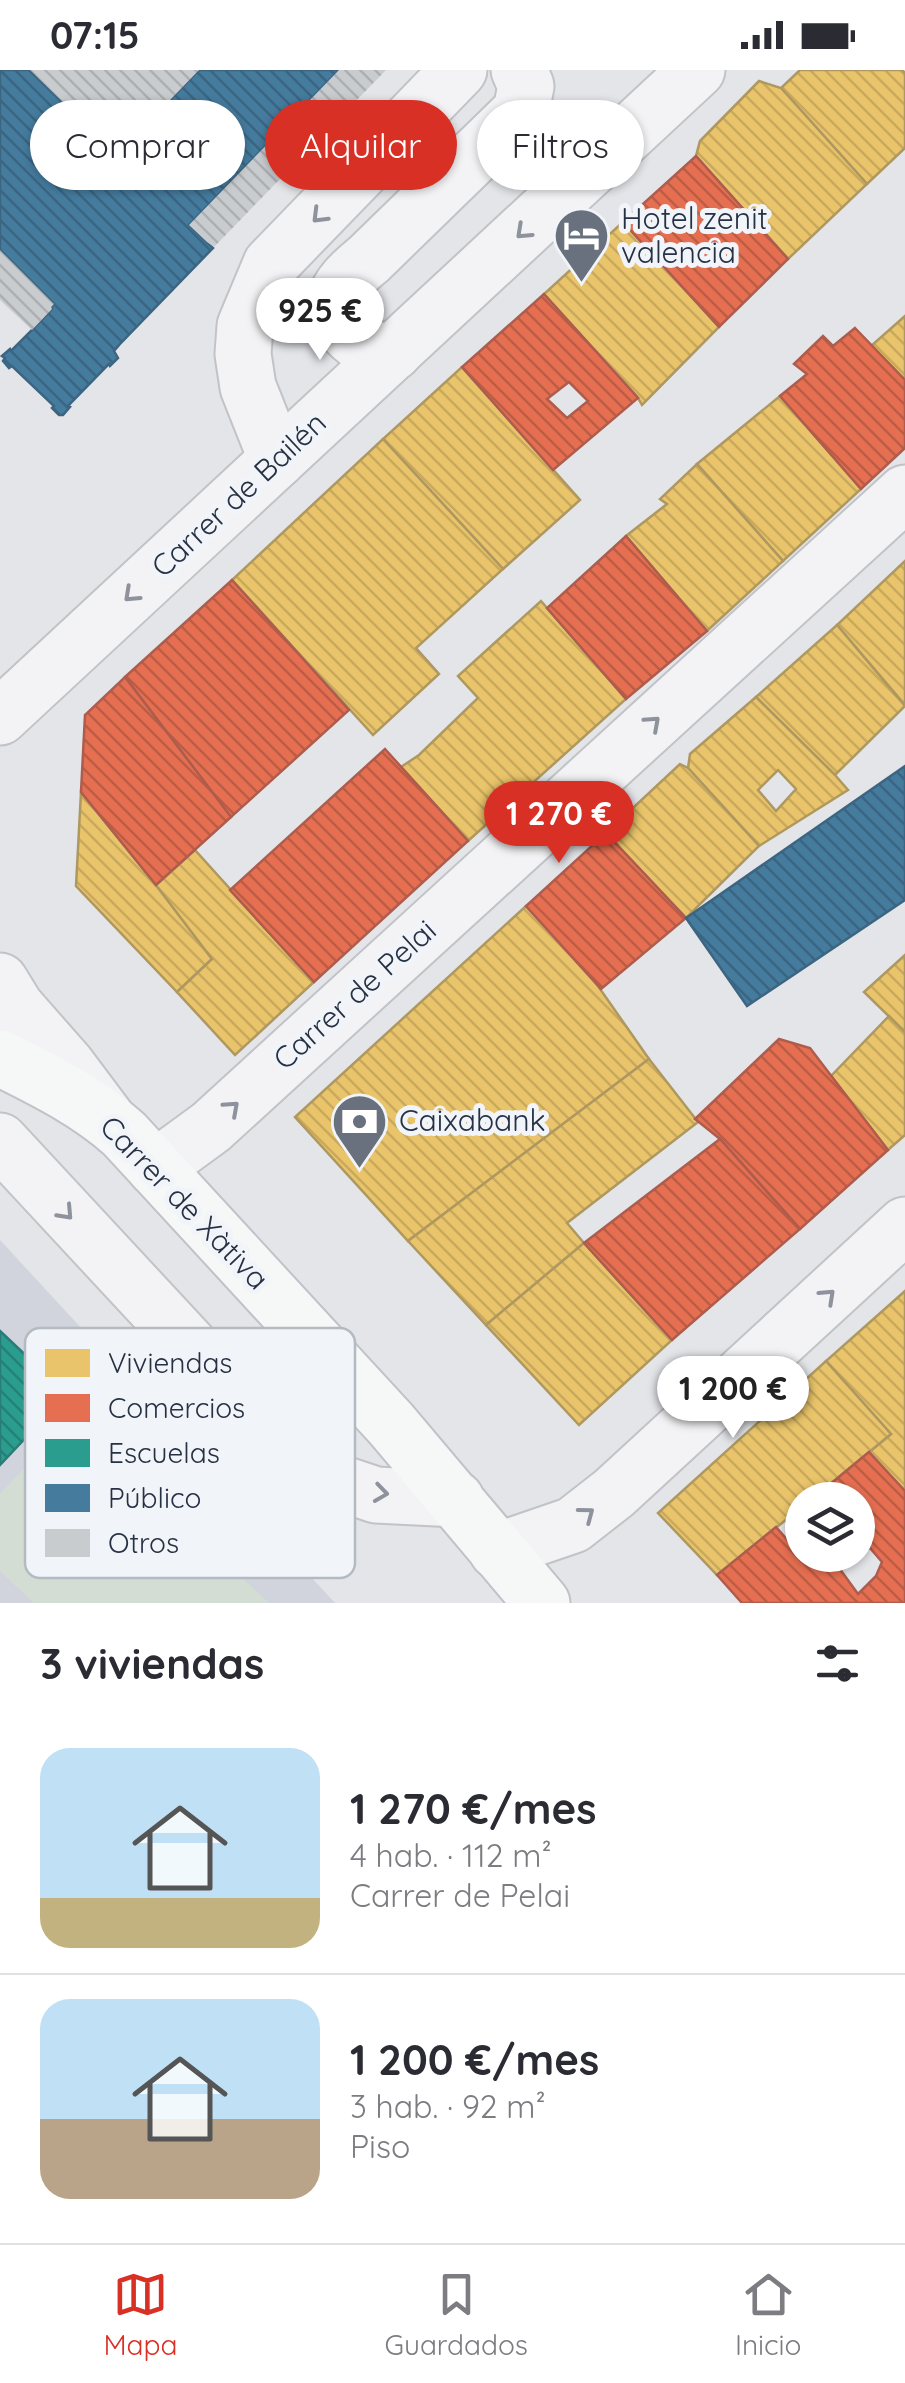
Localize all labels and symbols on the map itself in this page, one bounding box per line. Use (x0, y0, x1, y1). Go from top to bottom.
place label: Hotel zenit valencia (621, 199, 768, 271)
one-way arrow (312, 204, 330, 222)
hotel icon: Hotel zenit valencia (552, 206, 612, 285)
one-way arrow (516, 220, 535, 238)
pin: 925 € (250, 278, 390, 363)
street label: Carrer de Bailén (143, 404, 334, 585)
one-way arrow (124, 583, 143, 601)
one-way arrow (641, 717, 660, 735)
pin: 1 270 € (467, 781, 651, 866)
street label: Carrer de Pelai (265, 911, 444, 1077)
bank icon: Caixabank (330, 1091, 390, 1170)
one-way arrow (220, 1101, 239, 1119)
place label: Caixabank (399, 1101, 546, 1139)
street label: Carrer de Xàtiva (92, 1107, 277, 1297)
one-way arrow (54, 1201, 72, 1220)
one-way arrow (816, 1290, 835, 1308)
legend (25, 1328, 355, 1578)
text: Viviendas (108, 1345, 233, 1380)
pin: 1 200 € (641, 1356, 825, 1441)
text: Comercios (108, 1390, 245, 1425)
text: Escuelas (108, 1435, 220, 1470)
text: Público (108, 1480, 201, 1515)
one-way arrow (373, 1482, 389, 1503)
one-way arrow (576, 1509, 594, 1526)
text: Otros (108, 1525, 179, 1560)

